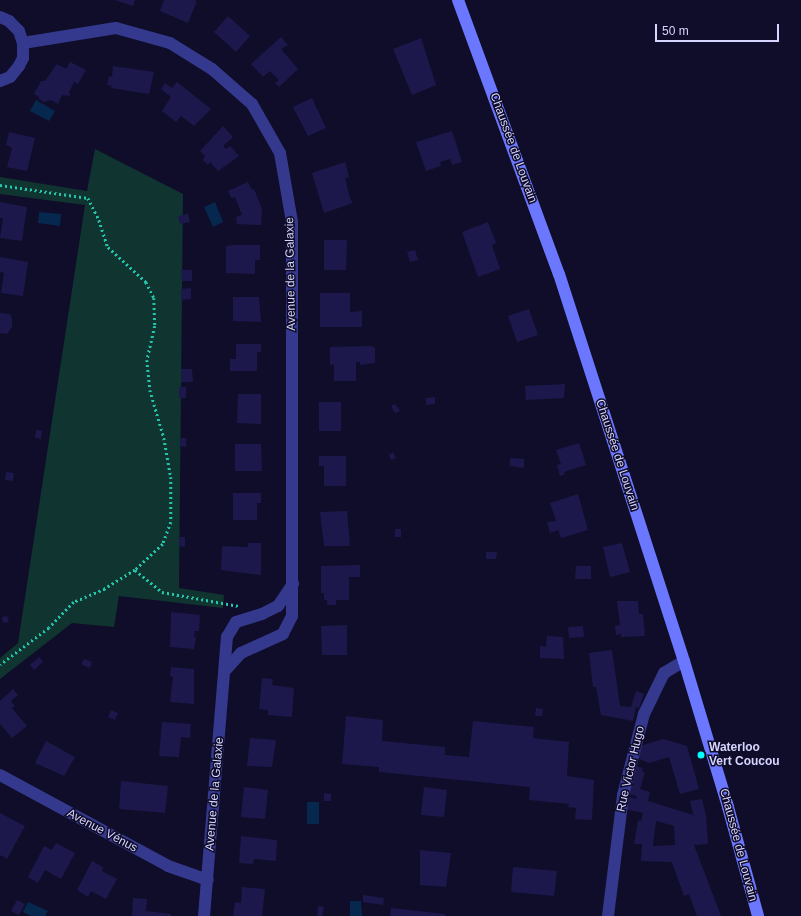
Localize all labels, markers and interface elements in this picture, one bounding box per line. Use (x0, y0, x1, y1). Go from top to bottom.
scale bar (657, 16, 781, 42)
text: 50 m (662, 24, 689, 38)
street label: Chaussée de Louvain (486, 91, 540, 205)
street label: Avenue de la Galaxie (283, 217, 299, 331)
street label: Chaussée de Louvain (592, 398, 642, 512)
street label: Rue Victor Hugo (614, 725, 648, 813)
street label: Avenue de la Galaxie (203, 737, 227, 851)
place label: Waterloo Vert Coucou (709, 741, 780, 769)
marker: Waterloo Vert Coucou (696, 750, 706, 760)
street label: Chaussée de Louvain (716, 787, 760, 903)
street label: Avenue Vénus (64, 806, 140, 856)

